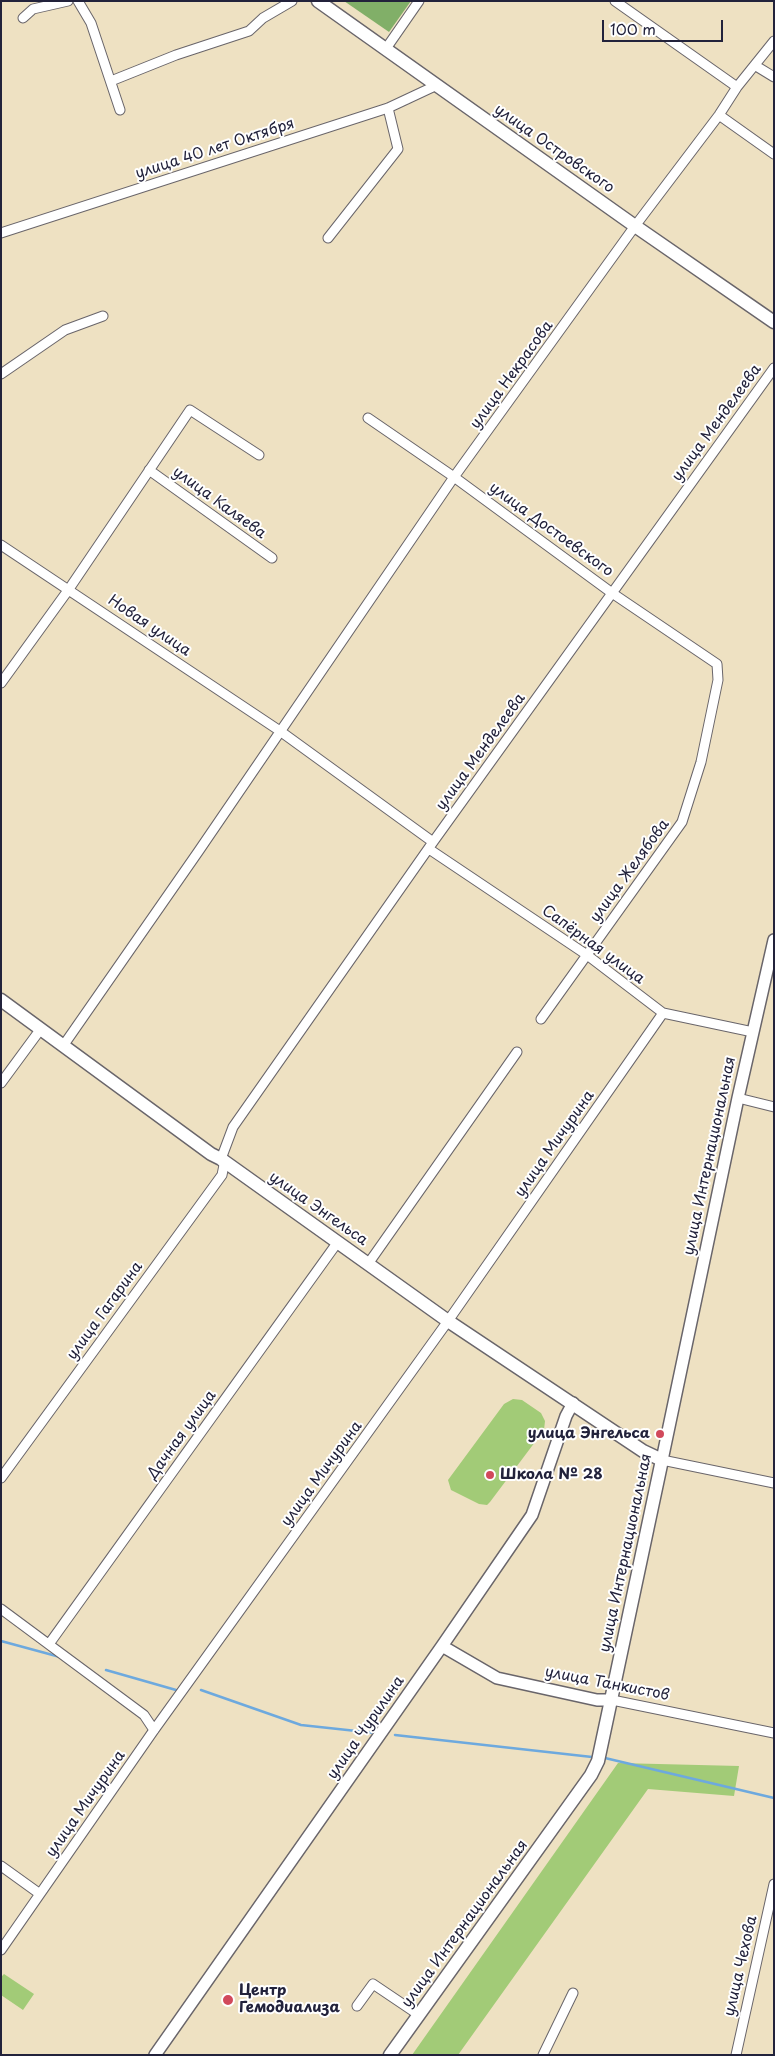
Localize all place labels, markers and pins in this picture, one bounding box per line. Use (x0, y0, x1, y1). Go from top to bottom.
place label: улица Энгельса (528, 1425, 650, 1443)
marker: улица Энгельса (654, 1428, 666, 1440)
place label: Школа № 28 (500, 1466, 603, 1484)
marker: Школа № 28 (484, 1469, 496, 1481)
place label: Центр Гемодиализа (239, 1982, 340, 2017)
marker: Центр Гемодиализа (221, 1993, 235, 2007)

